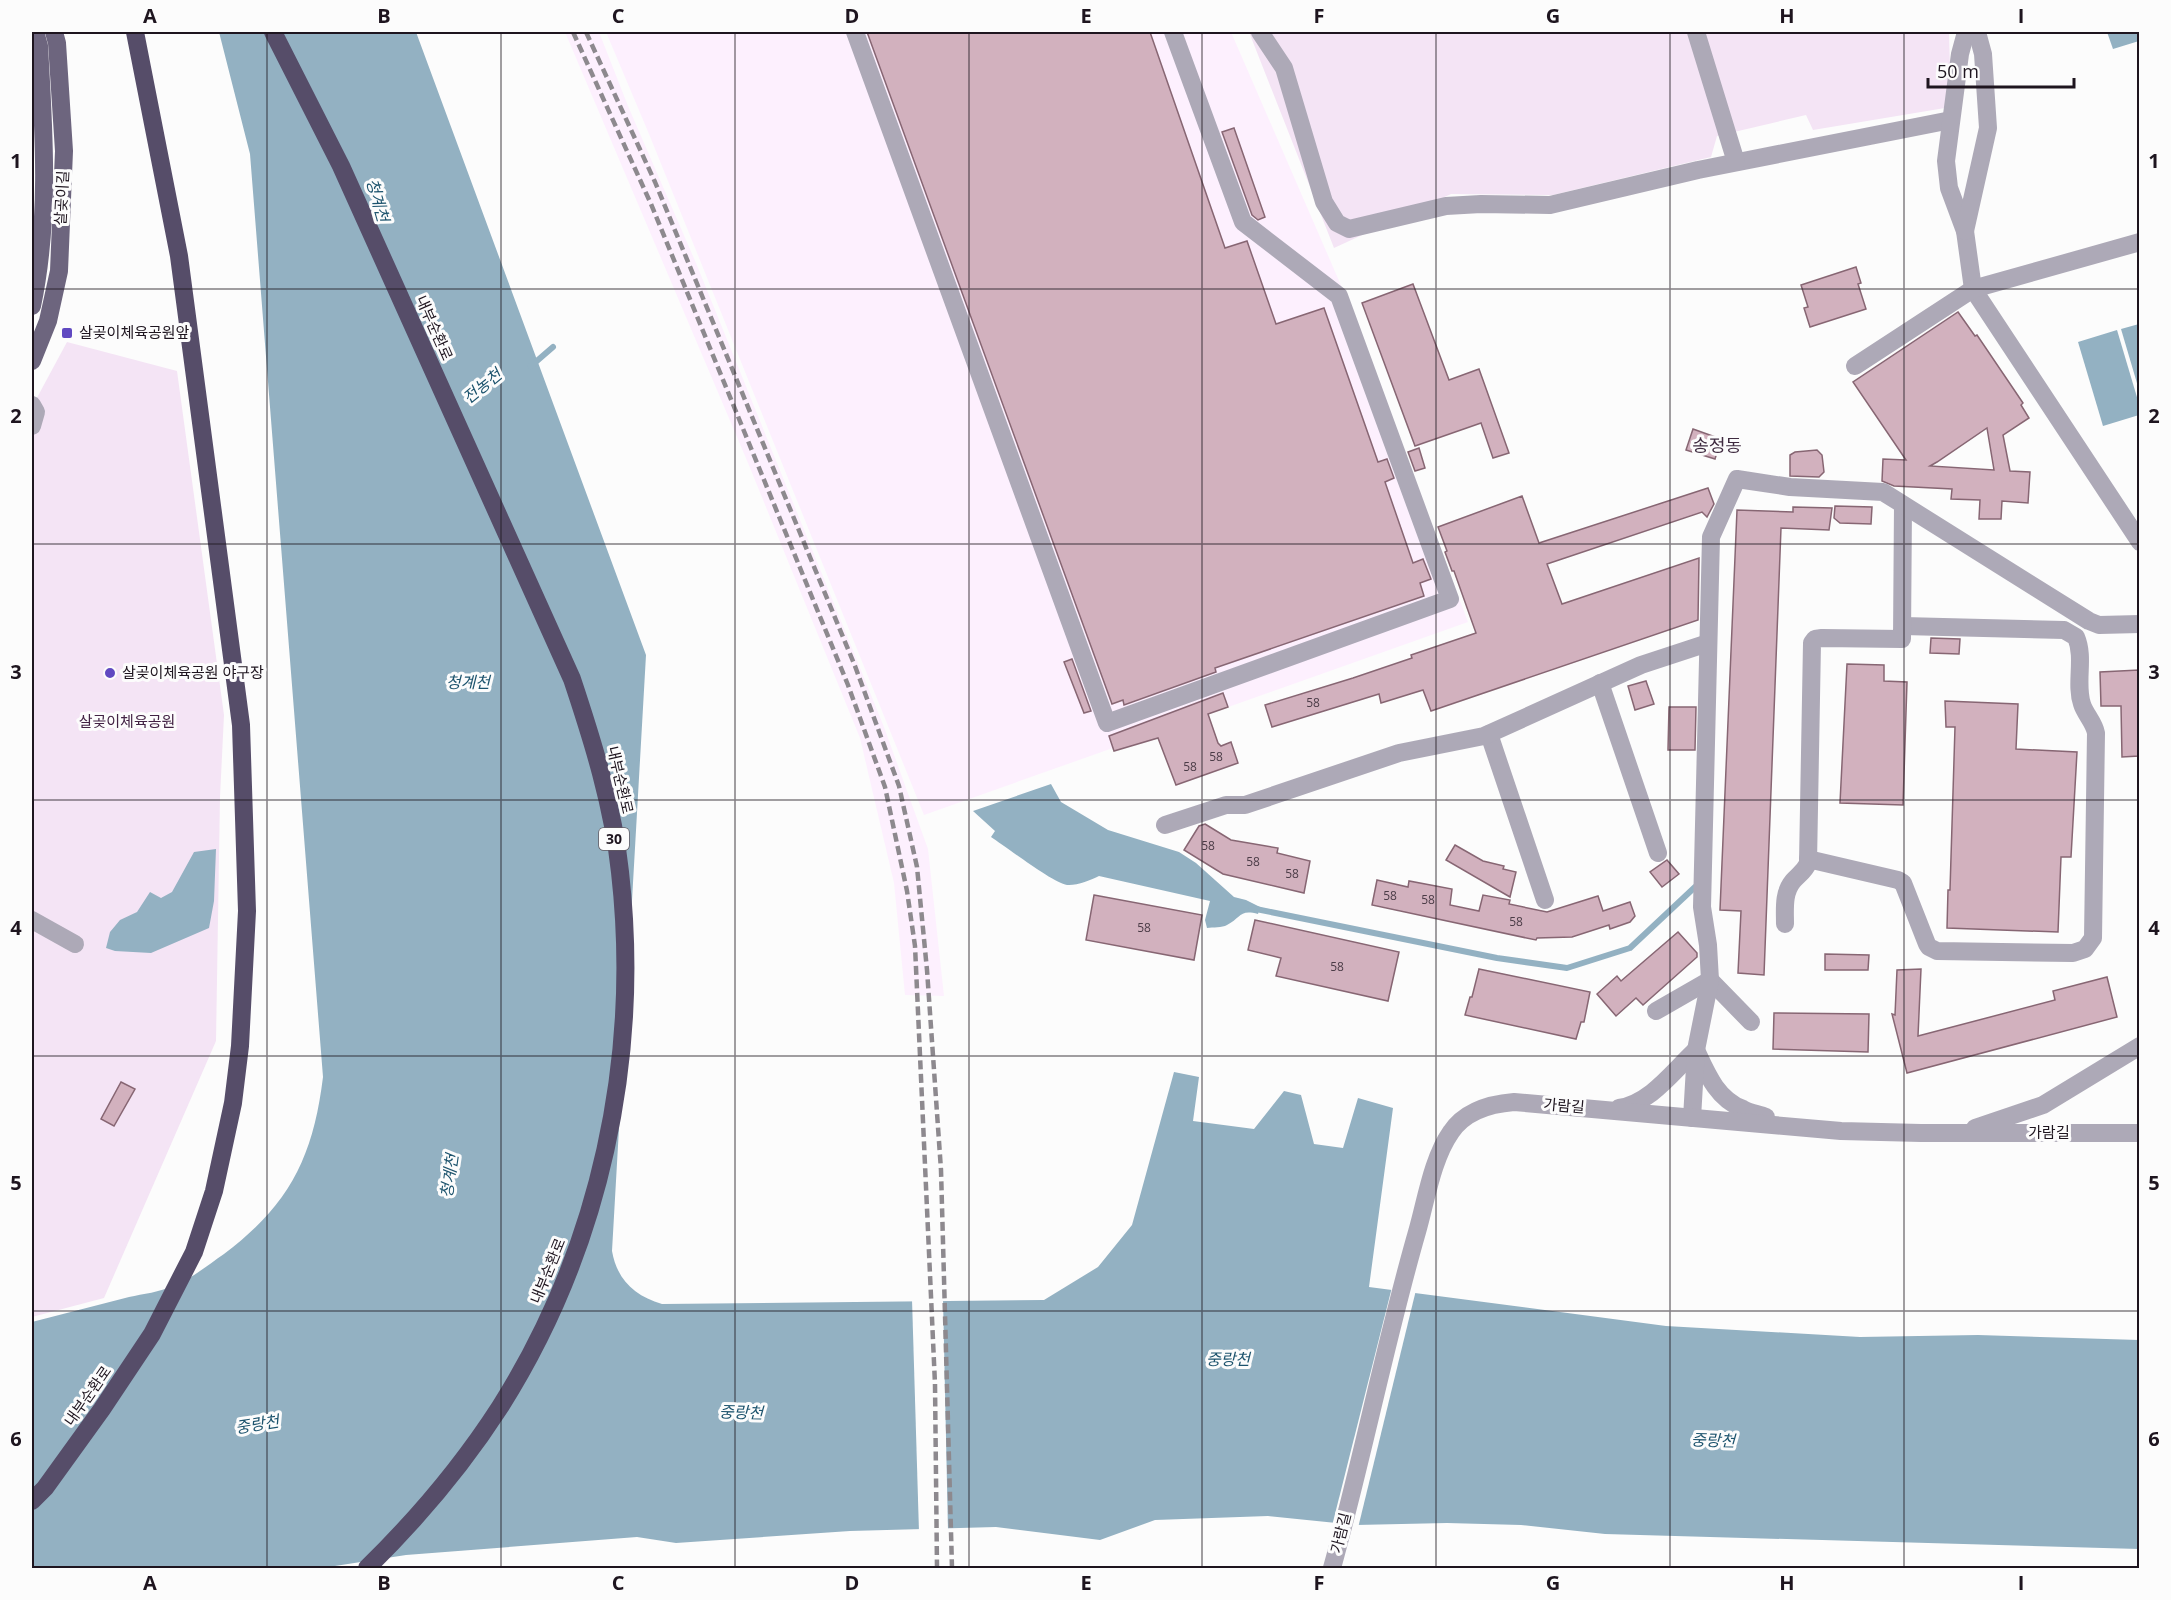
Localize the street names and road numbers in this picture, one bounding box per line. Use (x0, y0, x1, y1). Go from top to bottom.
street label: 살곶이길 (50, 170, 72, 226)
street label: 내부순환로 (412, 292, 458, 363)
street label: 내부순환로 (603, 744, 638, 816)
road number: 30 (599, 828, 629, 850)
street label: 가람길 (1543, 1093, 1586, 1117)
street label: 가람길 (2028, 1122, 2070, 1142)
street label: 내부순환로 (525, 1235, 569, 1306)
street label: 내부순환로 (59, 1361, 115, 1429)
street label: 가람길 (1325, 1510, 1355, 1555)

